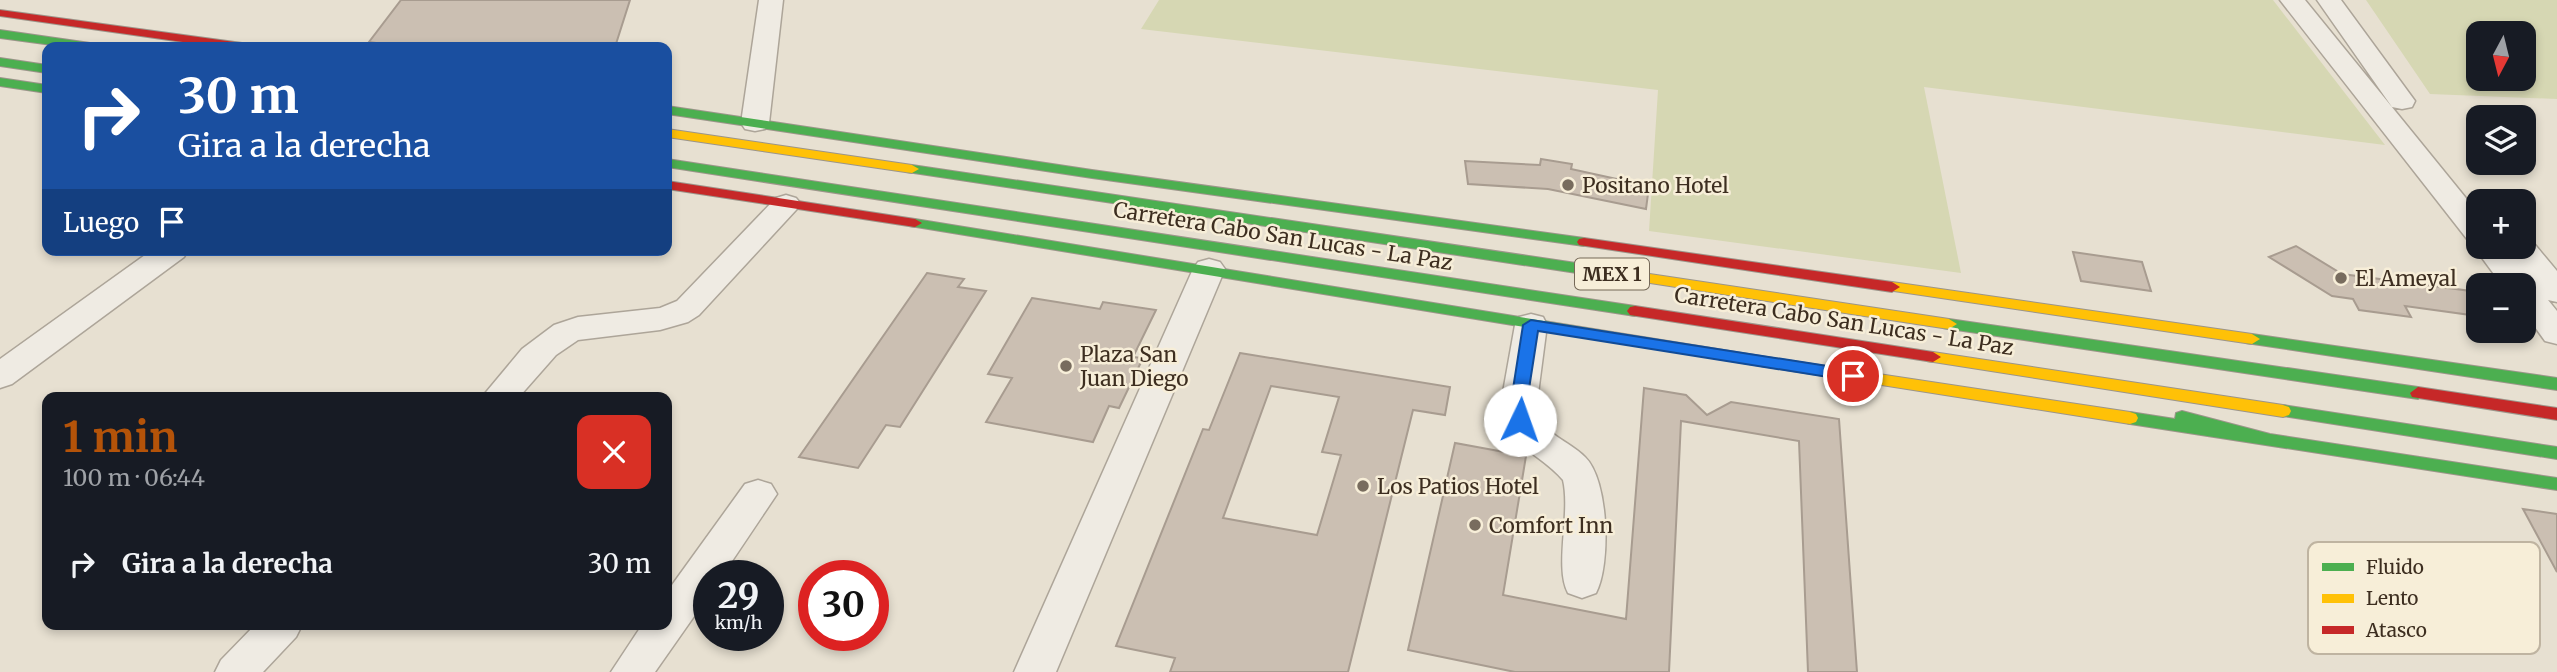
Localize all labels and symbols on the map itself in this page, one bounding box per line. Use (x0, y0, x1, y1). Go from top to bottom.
north arrow (2466, 21, 2536, 91)
place label: Positano Hotel (1582, 172, 1729, 199)
marker: Positano Hotel (1560, 177, 1576, 193)
street label: Carretera Cabo San Lucas - La Paz (1111, 196, 1455, 276)
road number: MEX 1 (1575, 258, 1649, 290)
place label: El Ameyal (2355, 265, 2457, 292)
marker: El Ameyal (2333, 270, 2349, 286)
street label: Carretera Cabo San Lucas - La Paz (1672, 281, 2016, 361)
place label: Plaza San Juan Diego (1079, 341, 1189, 392)
pin (1823, 346, 1883, 406)
marker: Plaza San Juan Diego (1058, 358, 1074, 374)
position arrow (1483, 383, 1557, 457)
place label: Los Patios Hotel (1377, 473, 1539, 500)
marker: Los Patios Hotel (1355, 478, 1371, 494)
place label: Comfort Inn (1489, 512, 1613, 539)
marker: Comfort Inn (1467, 517, 1483, 533)
legend (2308, 542, 2540, 654)
text: Fluido (2366, 555, 2424, 579)
speed limit sign: 30 (798, 560, 889, 651)
text: Lento (2366, 586, 2418, 610)
text: Atasco (2365, 618, 2427, 642)

